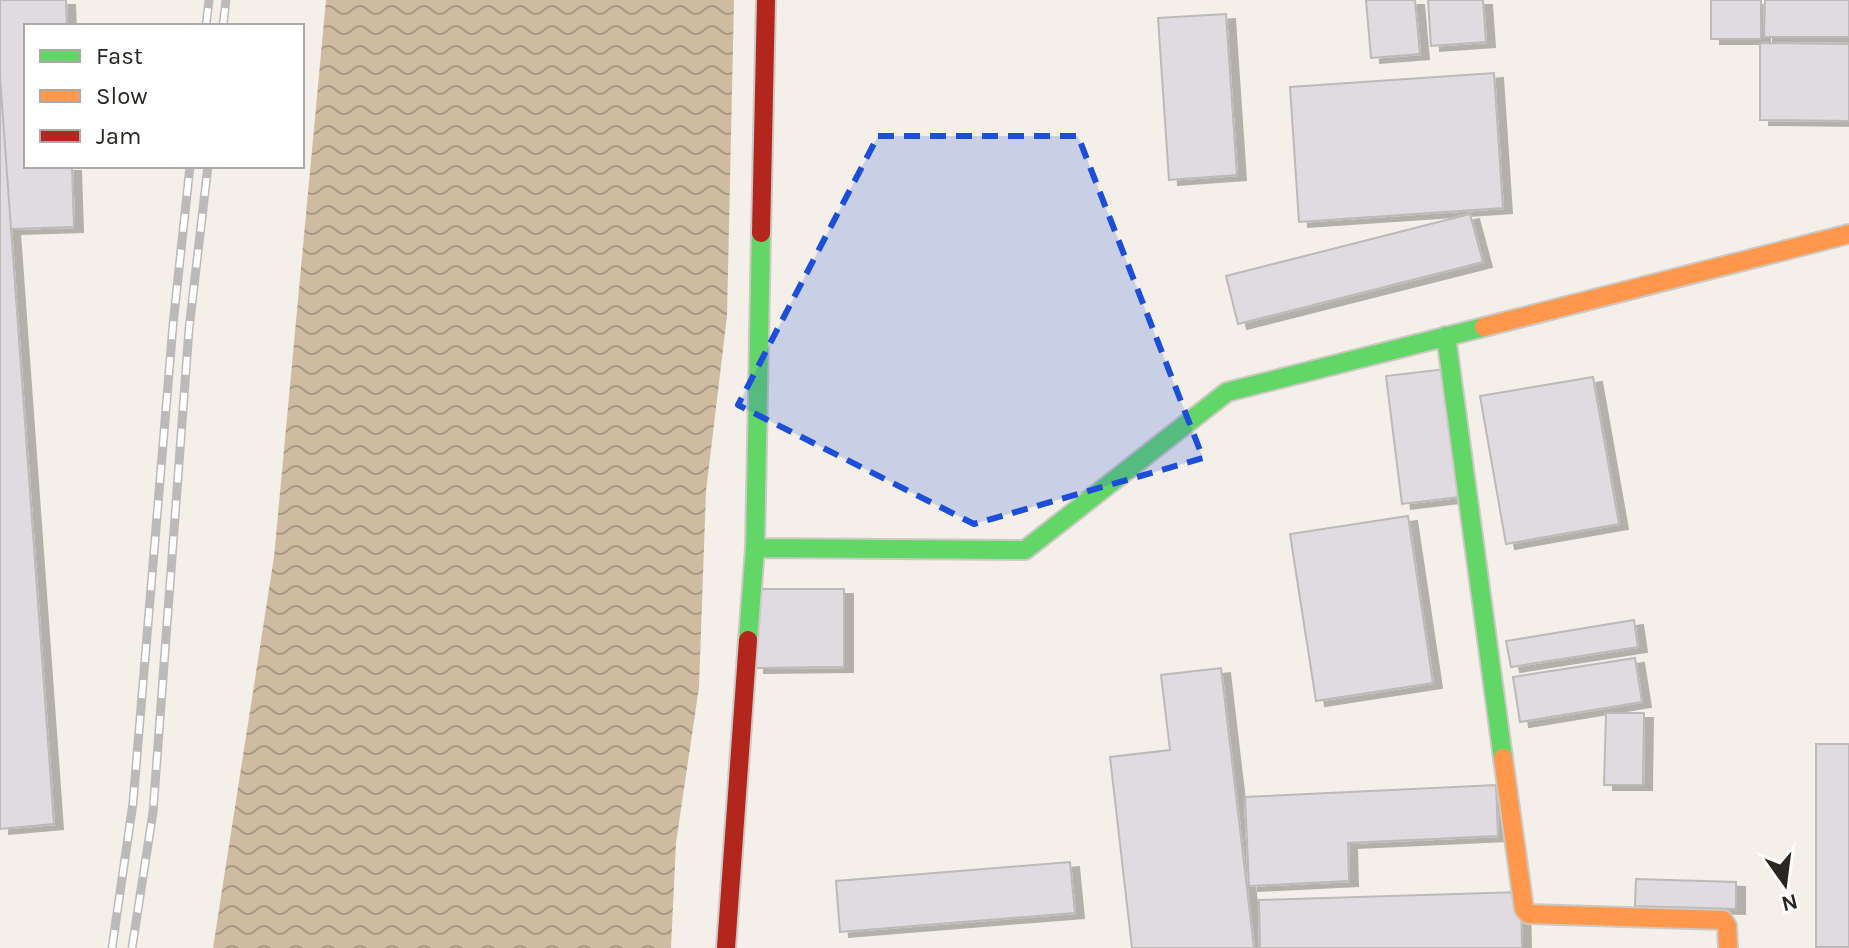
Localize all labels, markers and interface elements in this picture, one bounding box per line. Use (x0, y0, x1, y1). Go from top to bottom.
legend (24, 24, 304, 168)
text: Fast (96, 42, 143, 70)
text: Slow (96, 82, 148, 110)
text: Jam (96, 122, 141, 150)
north arrow (1745, 844, 1825, 924)
text: N (1779, 888, 1800, 917)

